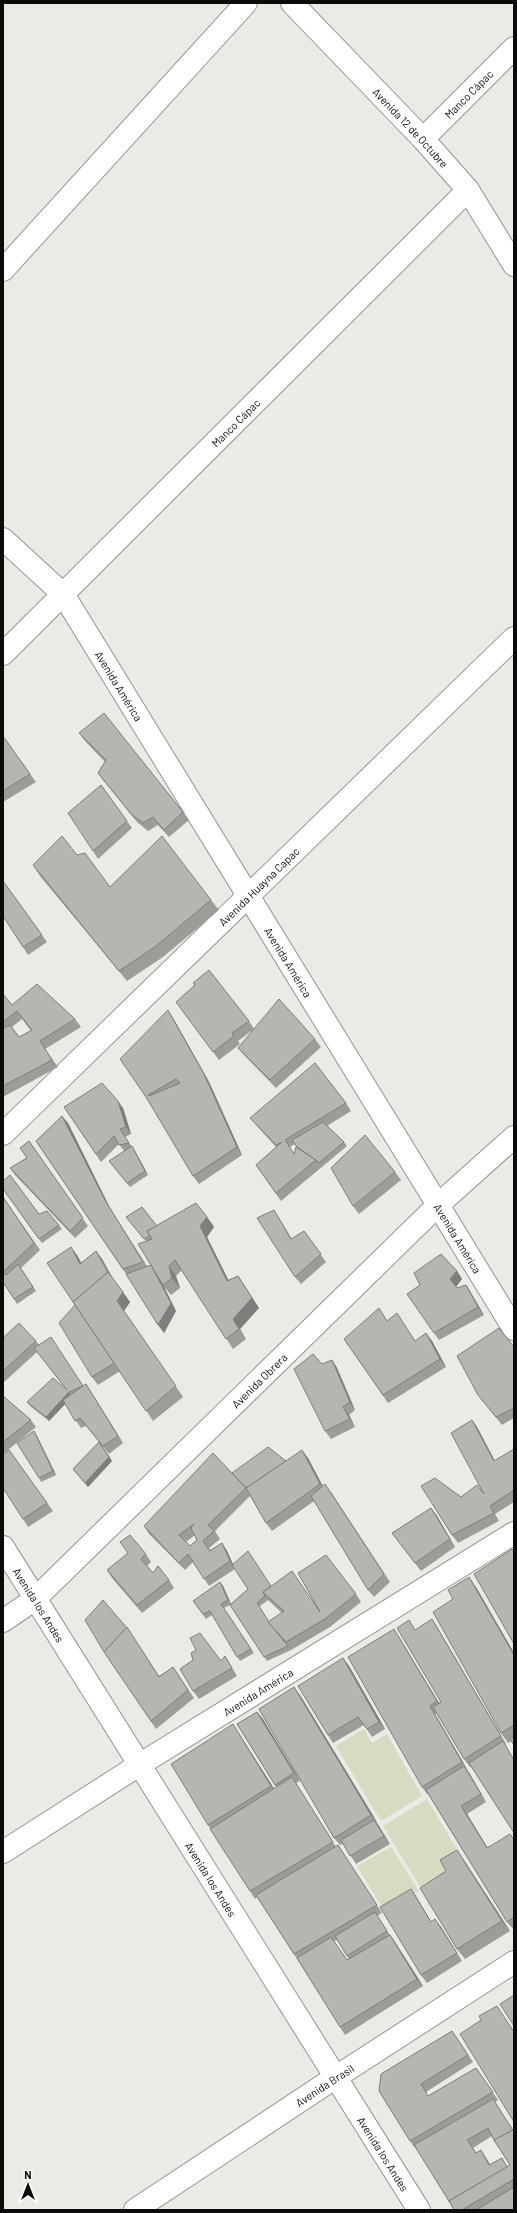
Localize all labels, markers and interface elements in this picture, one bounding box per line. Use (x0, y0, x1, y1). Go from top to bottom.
street label: Manco Cápac (441, 67, 495, 121)
street label: Avenida 12 de Octubre (370, 85, 451, 170)
street label: Manco Cápac (208, 395, 262, 449)
street label: Avenida América (93, 648, 146, 723)
street label: Avenida Huayna Capac (216, 844, 302, 928)
street label: Avenida América (262, 925, 315, 999)
street label: Avenida América (432, 1201, 485, 1275)
street label: Avenida Obrera (229, 1350, 289, 1410)
street label: Avenida los Andes (11, 1565, 67, 1644)
street label: Avenida América (220, 1665, 295, 1718)
street label: Avenida los Andes (183, 1839, 240, 1919)
street label: Avenida Brasil (293, 2061, 356, 2109)
street label: Avenida los Andes (355, 2114, 412, 2193)
north arrow (8, 2165, 48, 2205)
text: N (24, 2168, 32, 2181)

